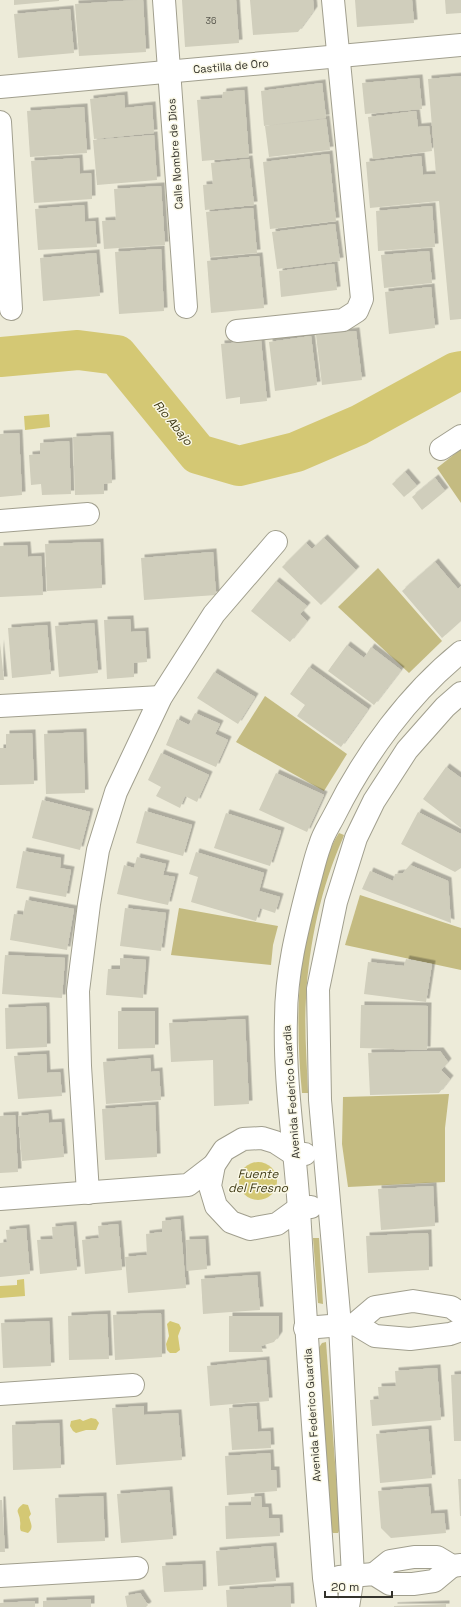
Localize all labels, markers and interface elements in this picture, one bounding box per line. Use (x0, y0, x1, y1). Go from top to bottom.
house number: 36 (206, 15, 217, 27)
street label: Castilla de Oro (193, 56, 270, 76)
street label: Calle Nombre de Dios (164, 98, 186, 210)
water label: Río Abajo (150, 397, 196, 449)
street label: Avenida Federico Guardia (279, 1024, 303, 1159)
water label: Fuente del Fresno (228, 1166, 288, 1196)
street label: Avenida Federico Guardia (300, 1347, 324, 1482)
scale bar (325, 1573, 392, 1599)
text: 20 m (331, 1579, 359, 1595)

